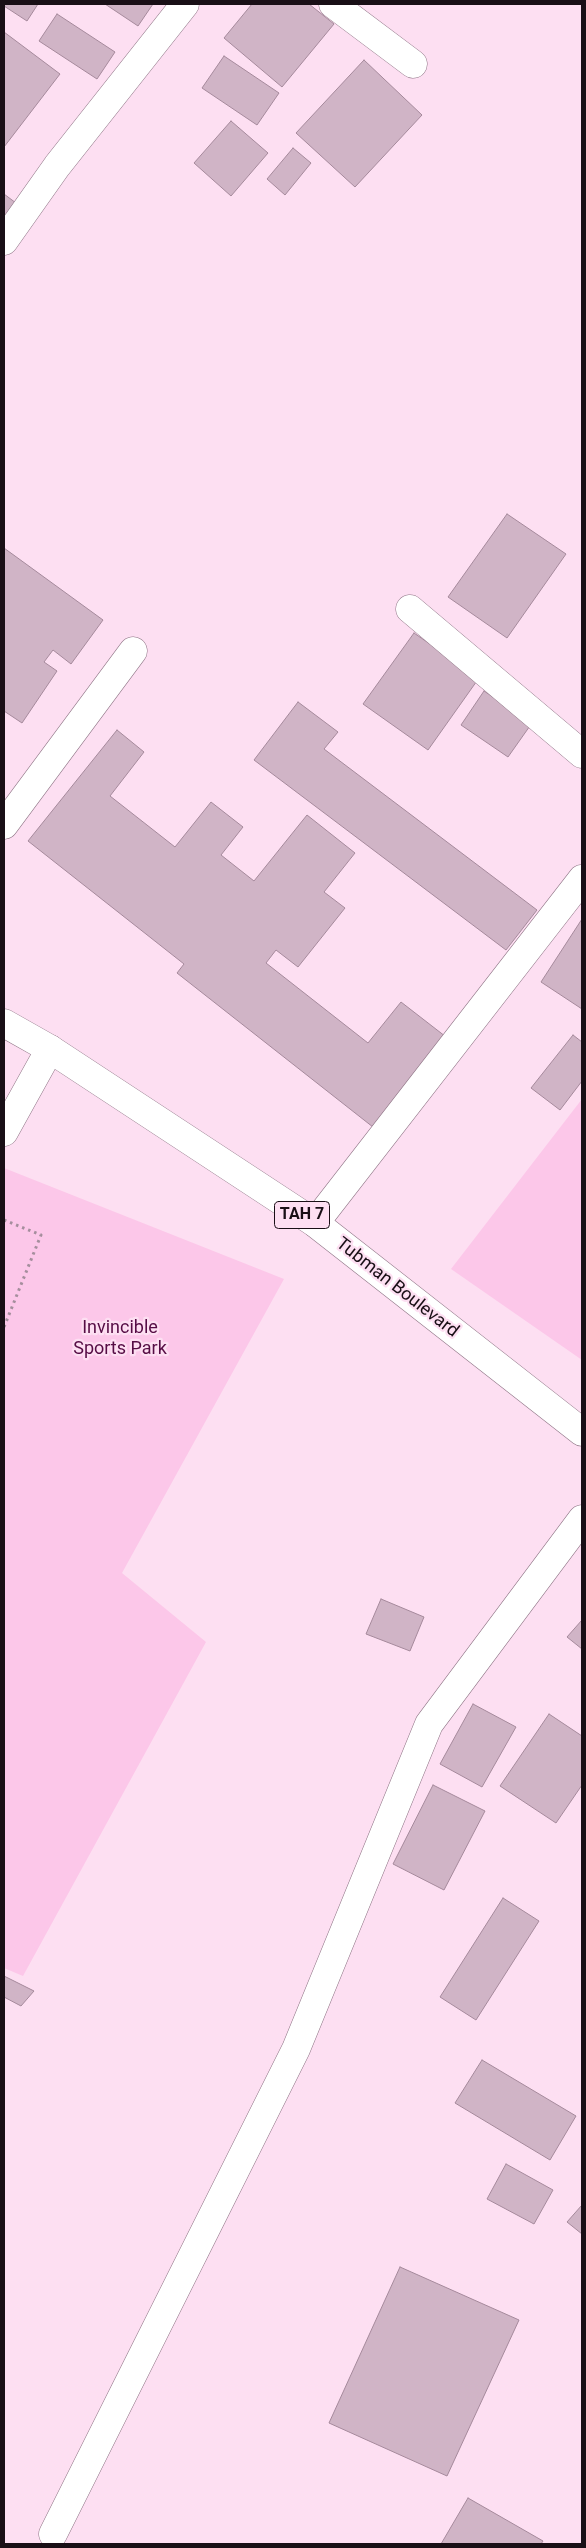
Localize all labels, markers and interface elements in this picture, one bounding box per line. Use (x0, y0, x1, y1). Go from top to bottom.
road number: TAH 7 (274, 1202, 330, 1228)
street label: Tubman Boulevard (331, 1233, 463, 1343)
park label: Invincible Sports Park (73, 1317, 167, 1360)

